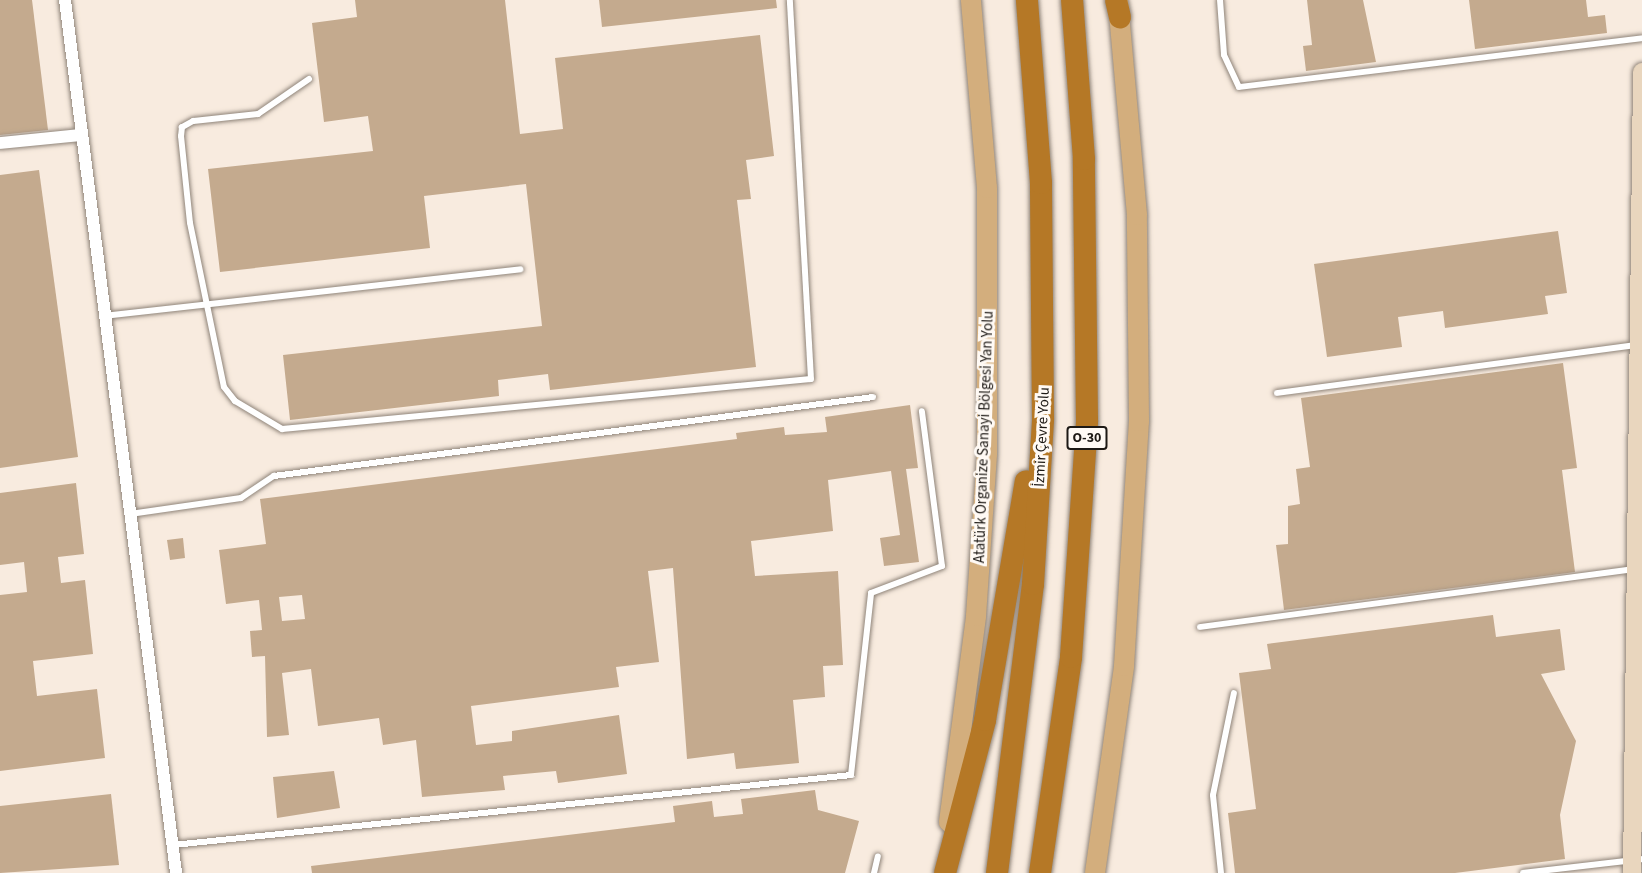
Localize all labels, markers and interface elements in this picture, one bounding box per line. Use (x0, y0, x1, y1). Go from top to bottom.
street label: Atatürk Organize Sanayi Bölgesi Yan Yolu (971, 311, 997, 563)
street label: İzmir Çevre Yolu (1030, 387, 1054, 487)
road number: O-30 (1066, 427, 1108, 449)

